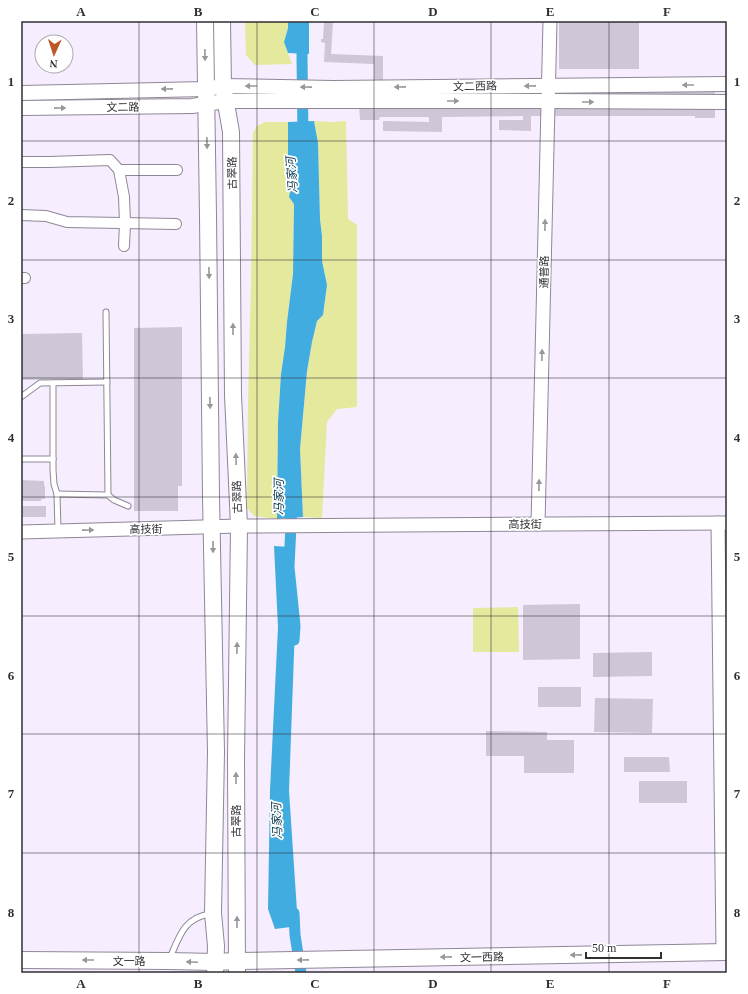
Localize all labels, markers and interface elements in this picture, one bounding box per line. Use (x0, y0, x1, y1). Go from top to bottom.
text: A (76, 4, 86, 19)
text: B (194, 4, 203, 19)
text: C (310, 4, 320, 19)
text: D (428, 4, 438, 19)
text: E (546, 4, 554, 19)
text: F (663, 4, 671, 19)
north arrow (34, 34, 74, 74)
one-way arrow (202, 49, 208, 62)
text: N (49, 58, 58, 70)
text: 1 (8, 74, 14, 89)
text: 1 (734, 74, 740, 89)
street label: 文二西路 (453, 80, 497, 92)
one-way arrow (681, 82, 694, 88)
one-way arrow (244, 83, 257, 89)
one-way arrow (523, 83, 536, 89)
one-way arrow (299, 84, 312, 90)
one-way arrow (393, 84, 406, 90)
one-way arrow (161, 86, 173, 93)
one-way arrow (447, 98, 460, 104)
one-way arrow (582, 99, 595, 105)
street label: 文二路 (106, 101, 140, 113)
one-way arrow (54, 105, 67, 111)
one-way arrow (204, 137, 210, 150)
water label: 冯家河 (284, 155, 300, 193)
street label: 古翠路 (226, 156, 238, 190)
text: 2 (8, 193, 14, 208)
text: 2 (734, 193, 740, 208)
one-way arrow (542, 219, 549, 231)
street label: 通普路 (538, 255, 550, 289)
one-way arrow (206, 267, 212, 280)
text: 3 (8, 311, 15, 326)
text: 3 (734, 311, 741, 326)
one-way arrow (230, 322, 236, 335)
one-way arrow (539, 348, 545, 361)
one-way arrow (207, 397, 213, 410)
text: 4 (8, 430, 15, 445)
text: 4 (734, 430, 741, 445)
one-way arrow (233, 452, 239, 465)
water label: 冯家河 (272, 477, 286, 515)
one-way arrow (536, 478, 542, 491)
street label: 古翠路 (230, 480, 244, 514)
street label: 高技街 (509, 518, 542, 530)
street label: 高技街 (129, 523, 163, 535)
one-way arrow (82, 527, 95, 533)
one-way arrow (210, 541, 216, 554)
text: 5 (8, 549, 15, 564)
text: 5 (734, 549, 741, 564)
one-way arrow (234, 641, 240, 654)
text: 6 (8, 668, 15, 683)
text: 6 (734, 668, 741, 683)
one-way arrow (233, 771, 239, 784)
text: 7 (8, 786, 15, 801)
text: 7 (734, 786, 741, 801)
water label: 冯家河 (269, 801, 285, 839)
street label: 古翠路 (230, 805, 242, 838)
text: 8 (8, 905, 15, 920)
text: 8 (734, 905, 741, 920)
one-way arrow (234, 915, 240, 928)
scale bar (586, 934, 661, 960)
text: 50 m (592, 941, 617, 955)
street label: 文一西路 (460, 951, 504, 963)
one-way arrow (569, 952, 582, 958)
one-way arrow (439, 954, 452, 960)
street label: 文一路 (113, 955, 146, 967)
one-way arrow (297, 956, 309, 963)
one-way arrow (81, 957, 94, 963)
one-way arrow (186, 958, 198, 965)
text: A (76, 976, 86, 991)
text: B (194, 976, 203, 991)
text: C (310, 976, 320, 991)
text: D (428, 976, 438, 991)
text: E (546, 976, 554, 991)
text: F (663, 976, 671, 991)

